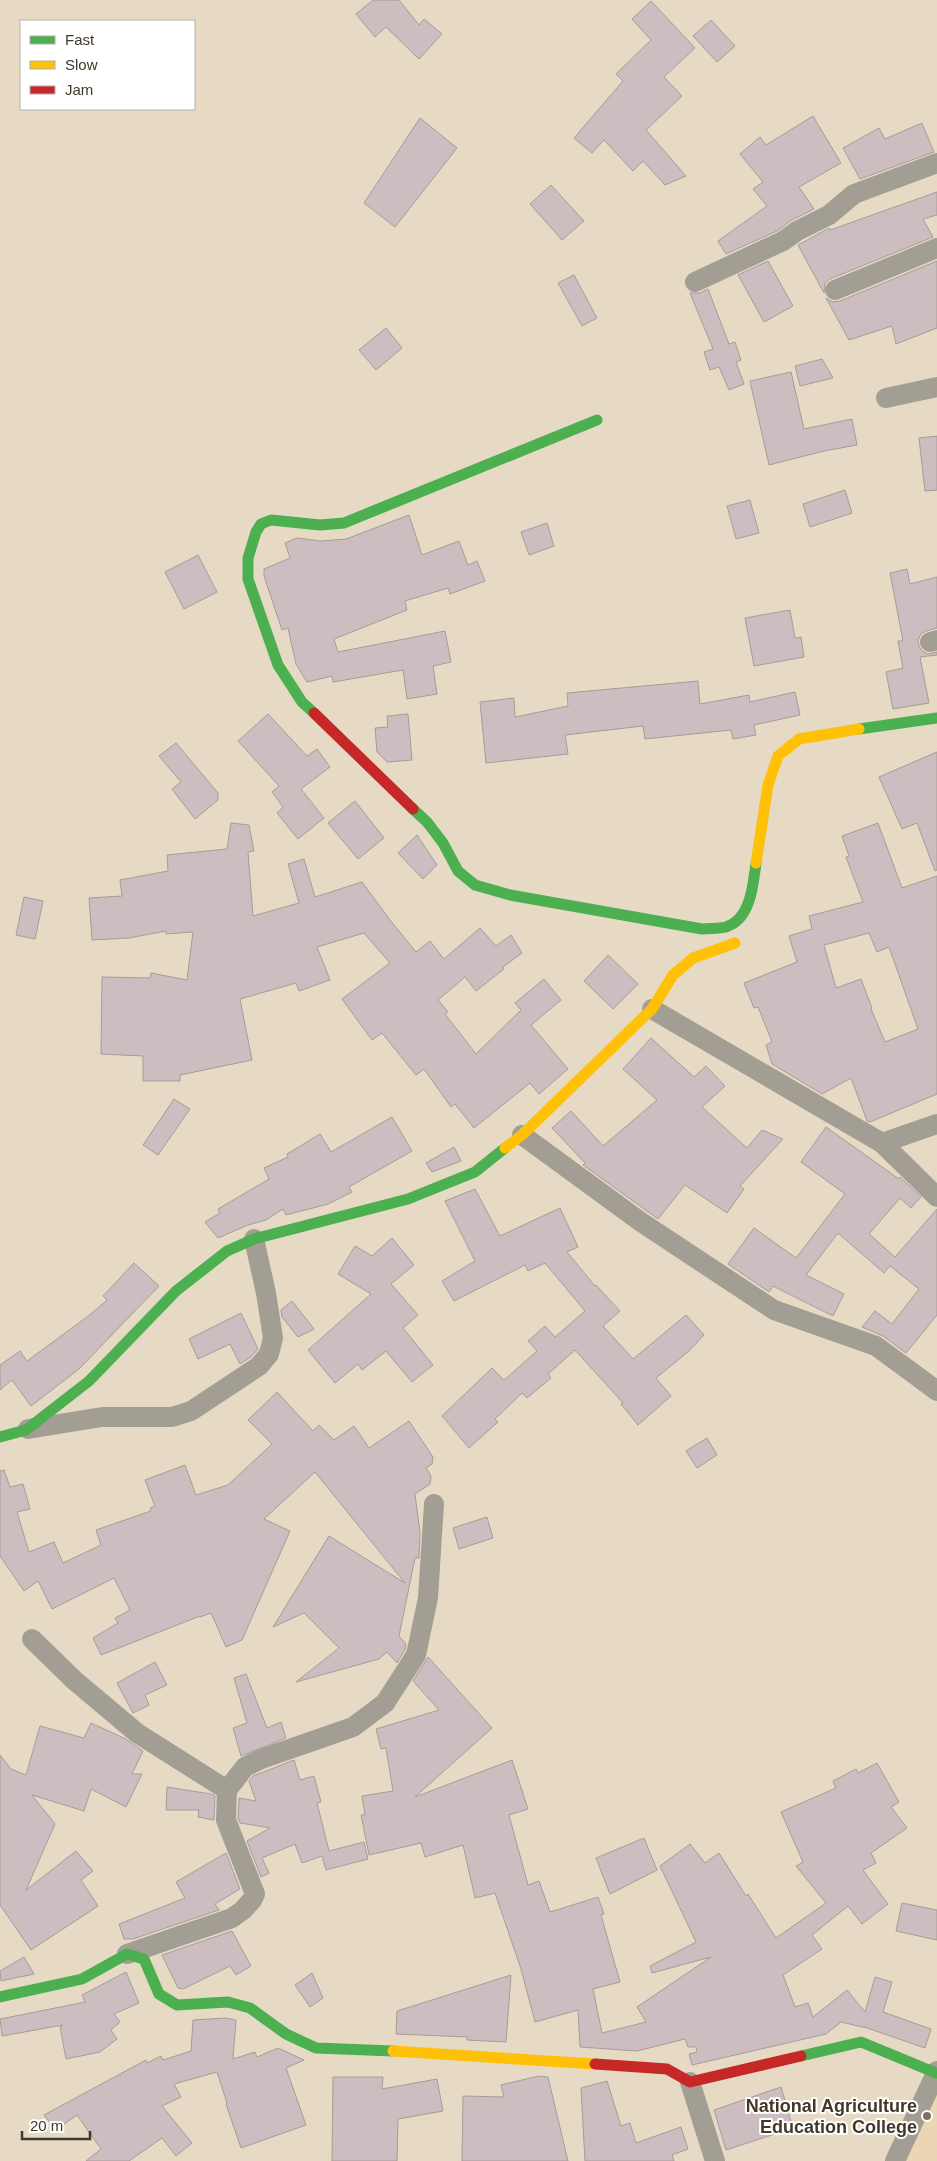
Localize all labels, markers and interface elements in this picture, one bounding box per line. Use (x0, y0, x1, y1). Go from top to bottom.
legend (20, 20, 195, 110)
text: Fast (65, 31, 95, 48)
text: Slow (65, 56, 98, 73)
text: Jam (65, 81, 93, 98)
place label: National Agriculture Education College (746, 2096, 917, 2137)
scale bar (22, 2108, 90, 2140)
marker: National Agriculture Education College (921, 2110, 933, 2122)
text: 20 m (30, 2117, 63, 2134)

